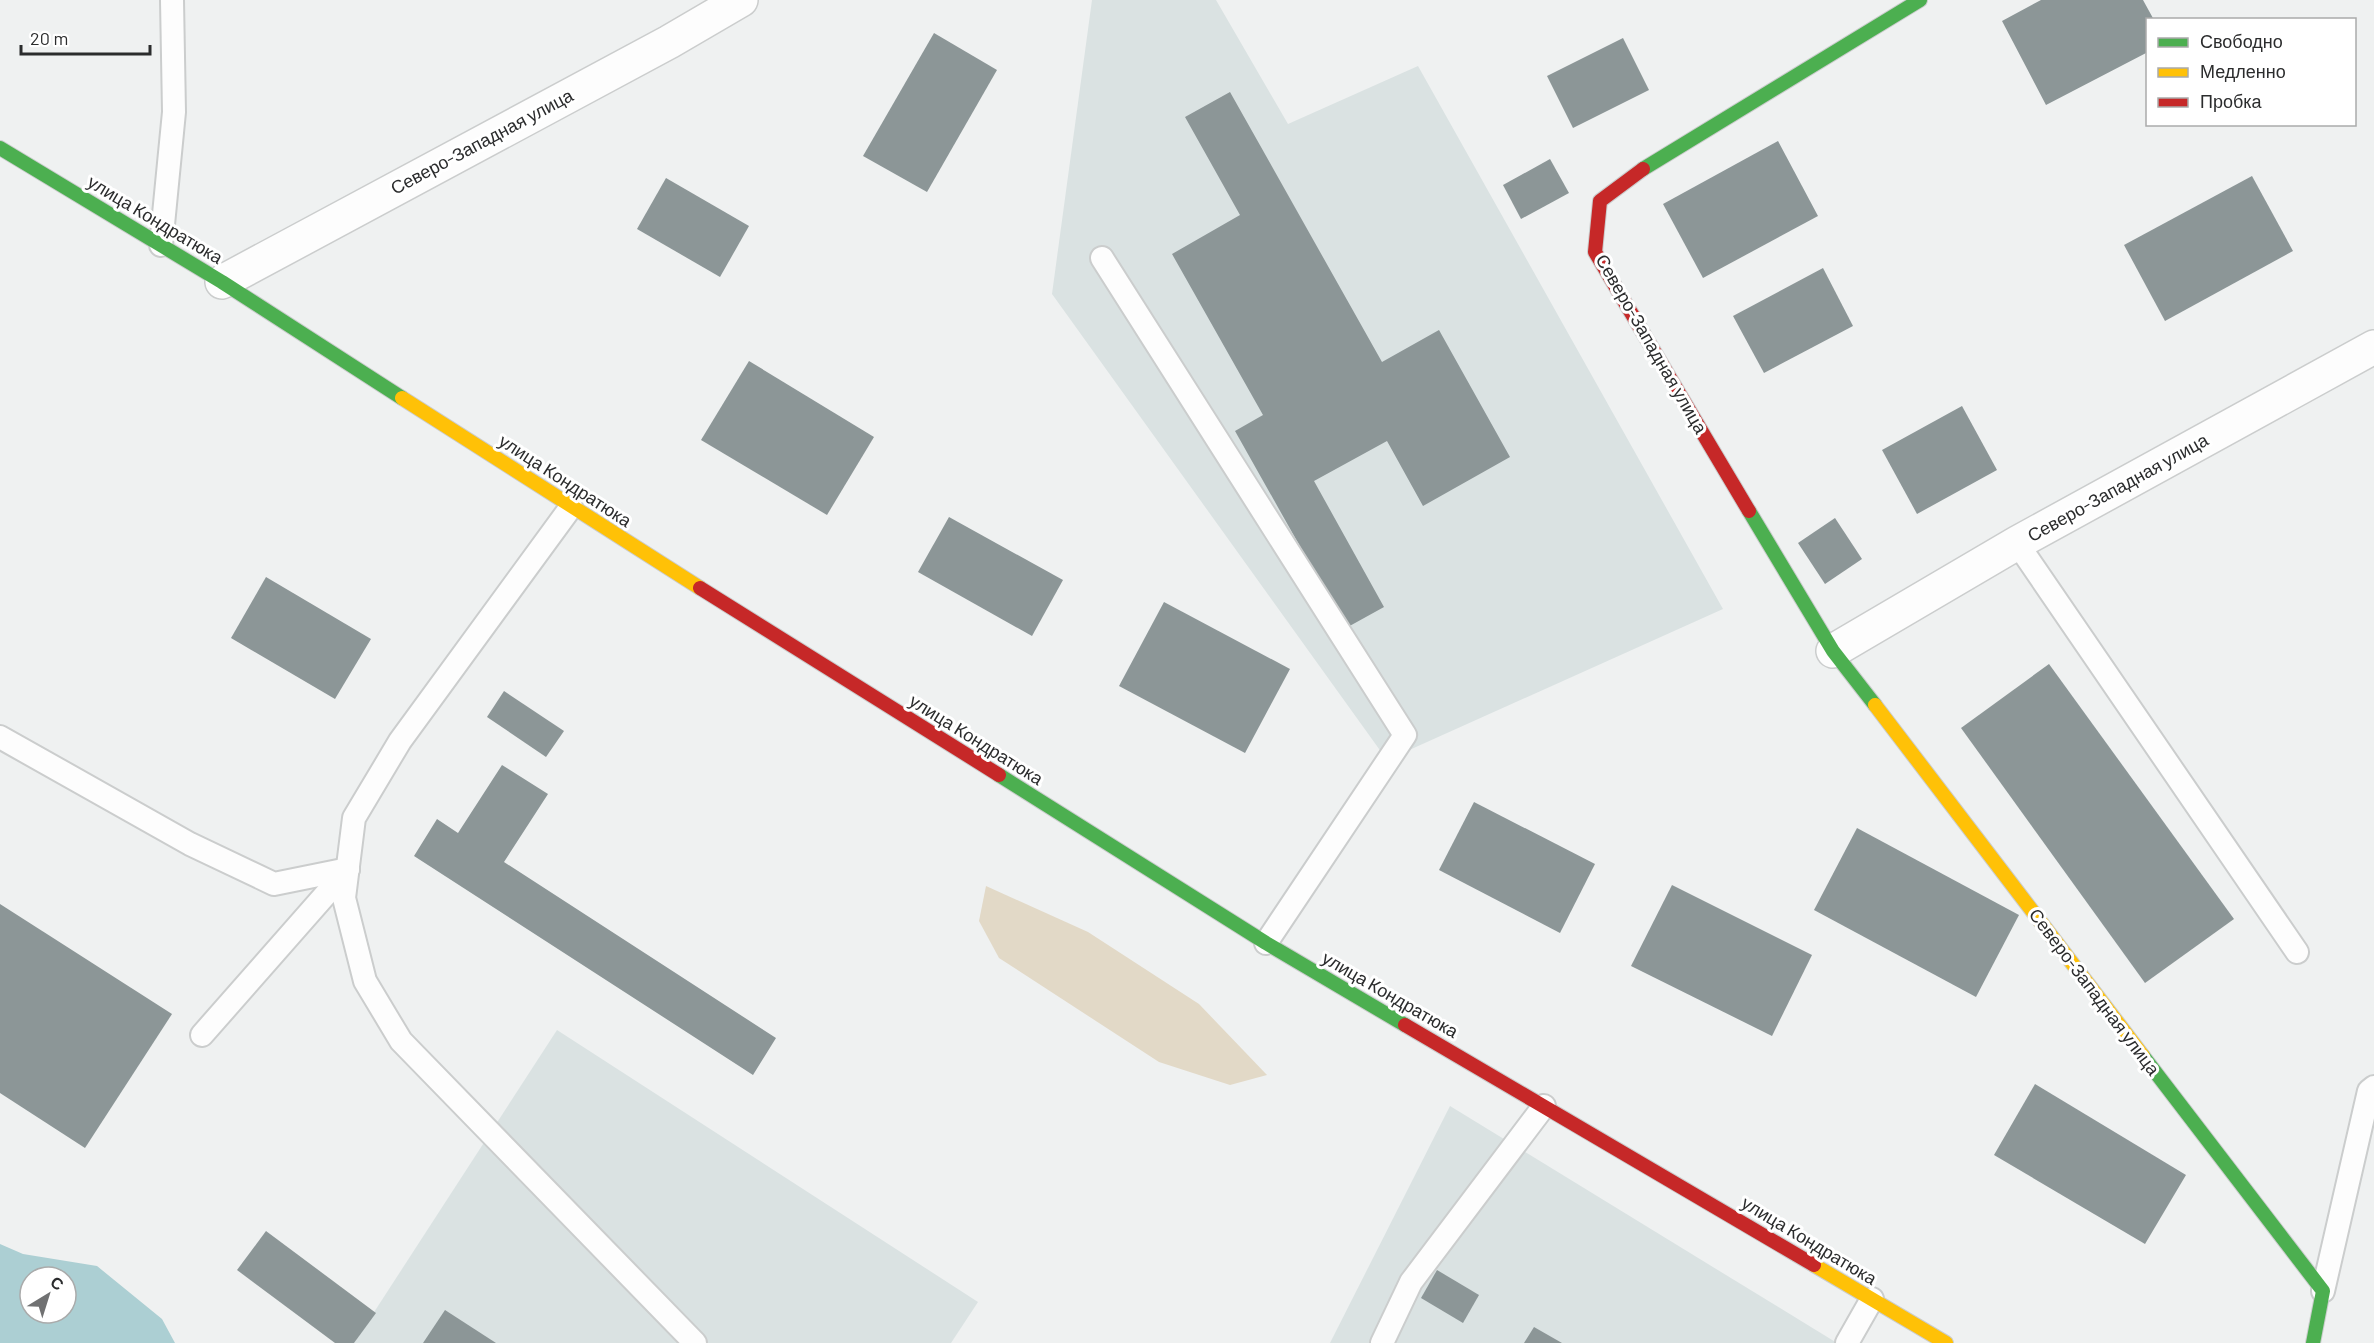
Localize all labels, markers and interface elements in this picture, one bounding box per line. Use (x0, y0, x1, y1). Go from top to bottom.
scale bar (21, 18, 150, 56)
legend (2146, 18, 2356, 126)
text: 20 m (30, 27, 68, 49)
text: Свободно (2200, 30, 2283, 52)
text: Медленно (2200, 60, 2286, 82)
street label: Северо-Западная улица (387, 83, 577, 199)
text: Пробка (2200, 90, 2263, 112)
street label: улица Кондратюка (84, 170, 228, 269)
street label: Северо-Западная улица (1591, 250, 1713, 438)
street label: Северо-Западная улица (2023, 428, 2213, 546)
street label: улица Кондратюка (495, 429, 637, 532)
street label: улица Кондратюка (906, 689, 1048, 790)
street label: Северо-Западная улица (2025, 904, 2165, 1080)
street label: улица Кондратюка (1318, 946, 1463, 1043)
street label: улица Кондратюка (1738, 1191, 1882, 1290)
north arrow (18, 1265, 78, 1325)
text: С (47, 1272, 68, 1294)

